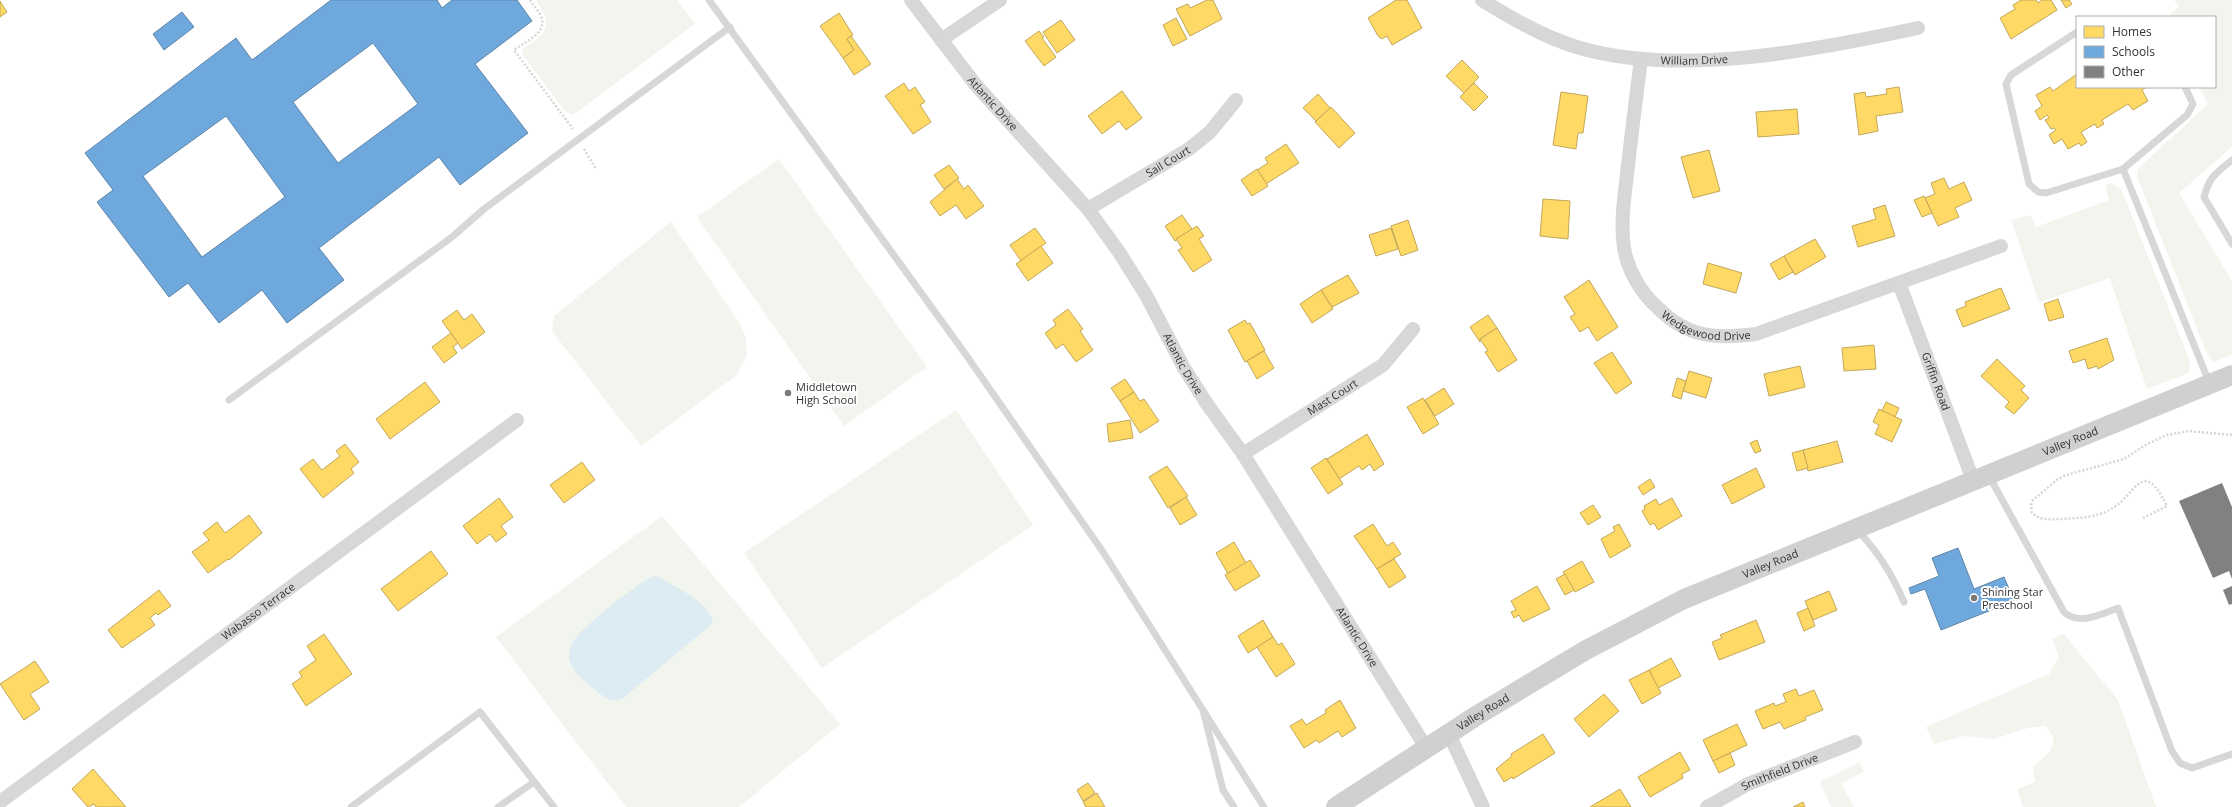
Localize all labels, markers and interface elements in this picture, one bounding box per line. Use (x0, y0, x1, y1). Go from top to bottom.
legend (2076, 16, 2216, 88)
text: Homes (2112, 23, 2152, 40)
text: Schools (2112, 43, 2155, 60)
street label: William Drive (1660, 51, 1728, 68)
text: Other (2112, 63, 2145, 80)
street label: Atlantic Drive (965, 73, 1022, 134)
street label: Sail Court (1143, 142, 1193, 180)
street label: Wedgewood Drive (1659, 307, 1751, 343)
street label: Atlantic Drive (1160, 330, 1207, 397)
street label: Griffin Road (1919, 350, 1954, 412)
street label: Mast Court (1304, 375, 1360, 418)
place label: Middletown High School (796, 379, 857, 407)
marker: Middletown High School (783, 388, 793, 398)
street label: Valley Road (2040, 423, 2100, 459)
street label: Valley Road (1740, 545, 1800, 581)
street label: Wabasso Terrace (218, 579, 298, 643)
place label: Shining Star Preschool (1982, 584, 2044, 612)
marker: Shining Star Preschool (1969, 593, 1979, 603)
street label: Atlantic Drive (1333, 604, 1382, 670)
street label: Valley Road (1454, 690, 1512, 734)
street label: Smithfield Drive (1738, 749, 1820, 793)

